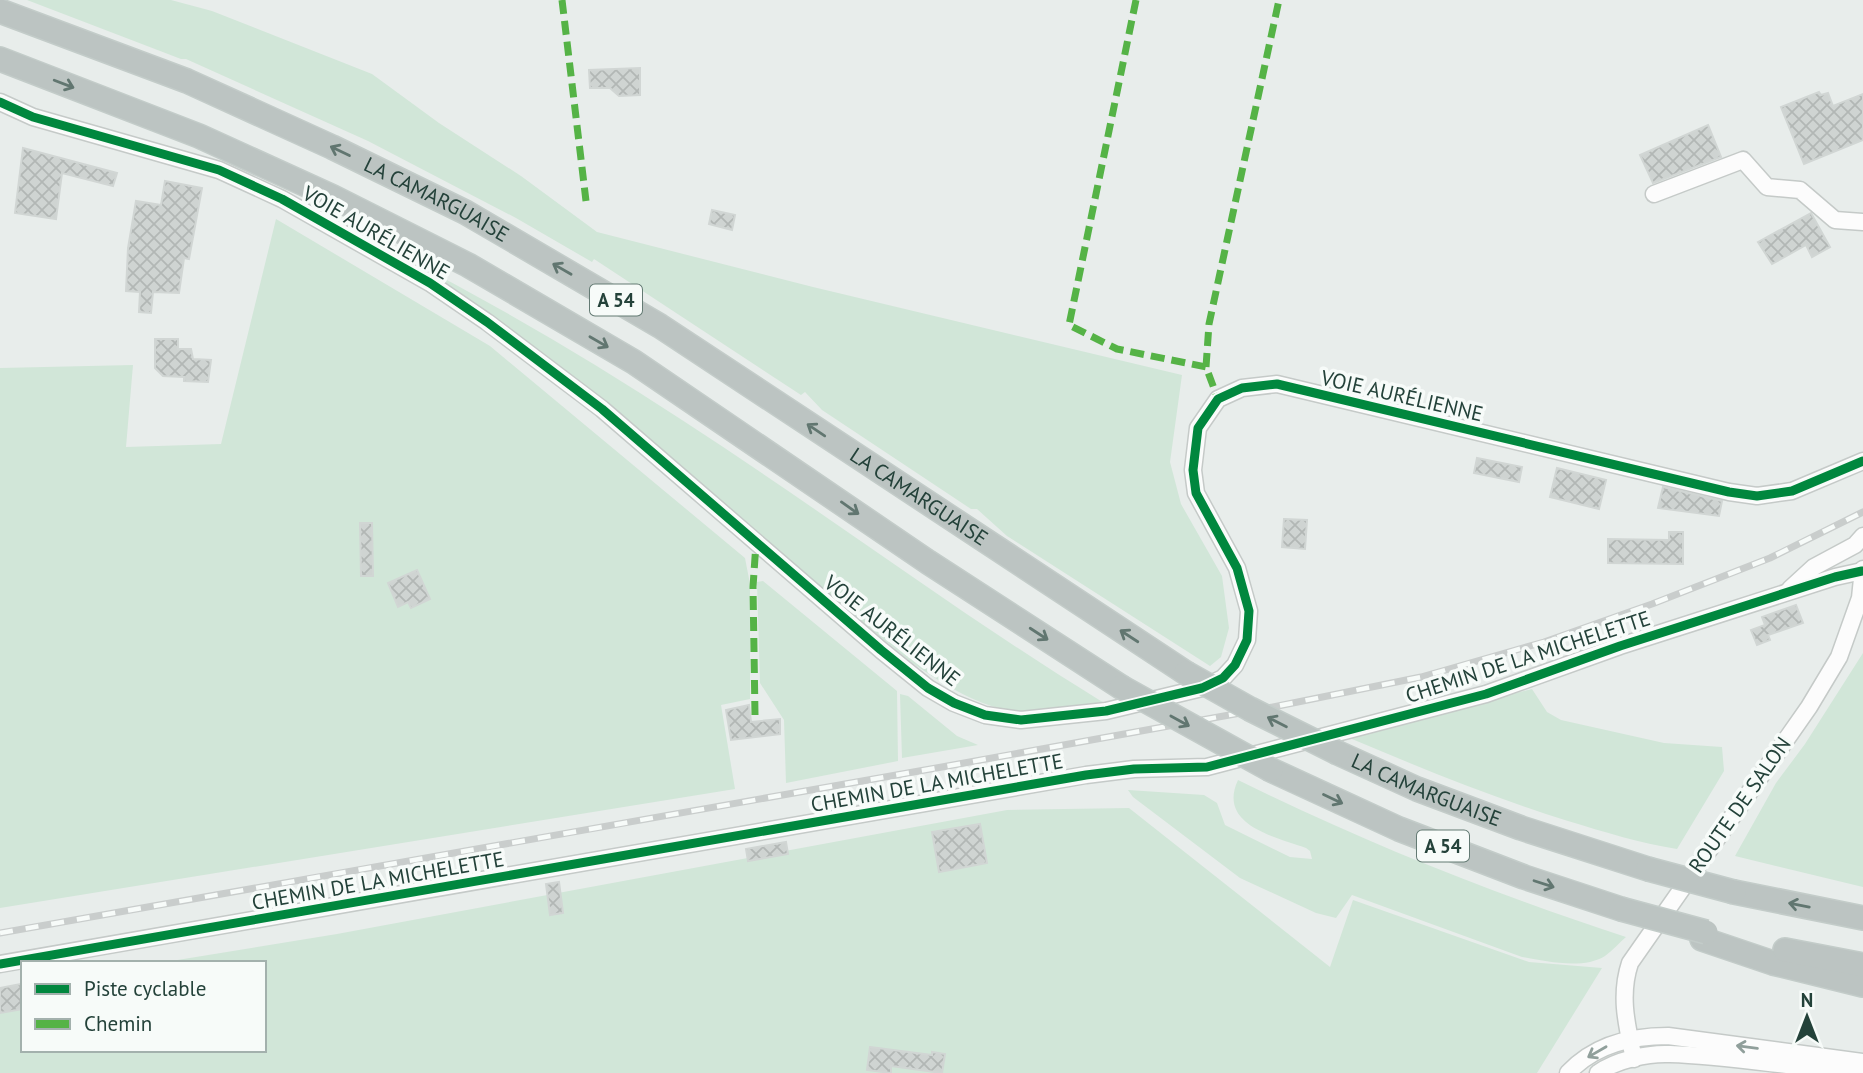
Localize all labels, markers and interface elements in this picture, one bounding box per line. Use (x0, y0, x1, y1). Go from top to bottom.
one-way arrow (52, 79, 74, 92)
one-way arrow (330, 143, 351, 157)
street label: LA CAMARGUAISE (360, 151, 514, 248)
street label: VOIE AURÉLIENNE (297, 179, 455, 286)
one-way arrow (552, 262, 573, 275)
road number: A 54 (590, 284, 642, 316)
one-way arrow (588, 335, 608, 349)
street label: VOIE AURÉLIENNE (1317, 364, 1486, 427)
one-way arrow (807, 423, 826, 438)
street label: LA CAMARGUAISE (845, 441, 993, 552)
one-way arrow (839, 501, 859, 515)
street label: VOIE AURÉLIENNE (818, 568, 966, 692)
street label: CHEMIN DE LA MICHELETTE (1402, 604, 1654, 709)
one-way arrow (1029, 627, 1048, 641)
one-way arrow (1120, 628, 1140, 642)
one-way arrow (1170, 714, 1190, 728)
one-way arrow (1267, 715, 1288, 729)
street label: ROUTE DE SALON (1683, 731, 1797, 878)
street label: CHEMIN DE LA MICHELETTE (809, 747, 1065, 818)
street label: LA CAMARGUAISE (1347, 747, 1505, 832)
one-way arrow (1322, 792, 1343, 806)
road number: A 54 (1417, 831, 1469, 862)
street label: CHEMIN DE LA MICHELETTE (250, 845, 506, 916)
one-way arrow (1532, 879, 1554, 891)
one-way arrow (1788, 898, 1811, 912)
legend (21, 961, 266, 1052)
text: Piste cyclable (84, 975, 206, 1002)
north arrow (1772, 982, 1842, 1052)
text: N (1801, 988, 1813, 1012)
text: Chemin (84, 1010, 152, 1037)
one-way arrow (1736, 1040, 1759, 1053)
one-way arrow (1587, 1045, 1607, 1059)

